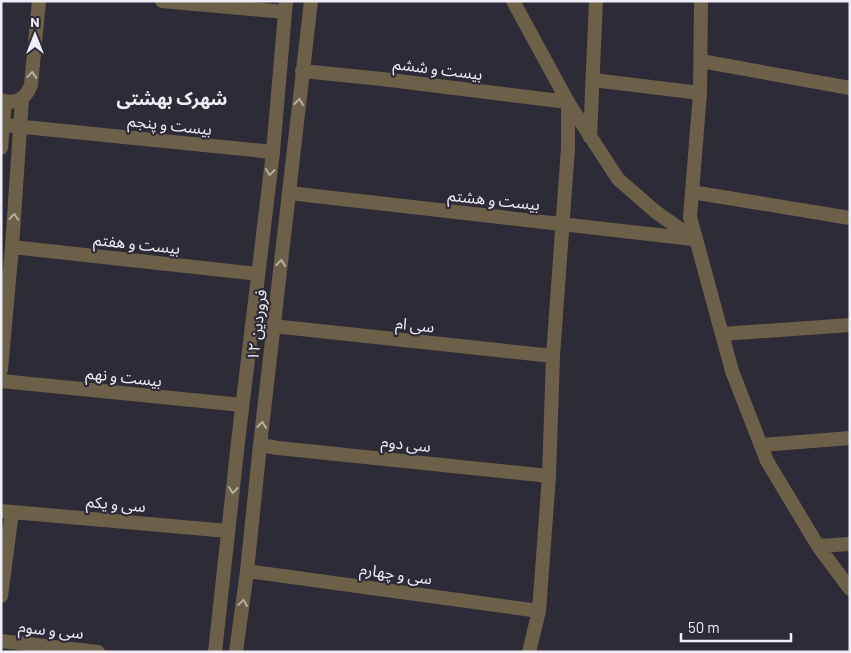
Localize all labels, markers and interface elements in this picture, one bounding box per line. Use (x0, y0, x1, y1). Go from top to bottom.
north arrow (10, 10, 60, 60)
text: N (30, 13, 40, 30)
street label: بیست و ششم (392, 53, 484, 87)
one-way arrow (26, 70, 37, 78)
district label: شهرک بهشتی (117, 87, 227, 110)
one-way arrow (293, 97, 304, 105)
street label: بیست و پنجم (127, 110, 213, 142)
one-way arrow (265, 168, 276, 176)
street label: بیست و هشتم (447, 185, 541, 217)
one-way arrow (9, 213, 20, 221)
street label: بیست و هفتم (92, 229, 181, 261)
one-way arrow (275, 259, 286, 267)
street label: ۱۲ فروردین (242, 288, 271, 362)
street label: سی ام (394, 313, 435, 339)
street label: بیست و نهم (85, 363, 163, 393)
one-way arrow (256, 420, 267, 428)
street label: سی دوم (380, 431, 432, 459)
one-way arrow (228, 486, 239, 494)
street label: سی و یکم (85, 491, 147, 519)
street label: سی و چهارم (358, 559, 433, 591)
one-way arrow (237, 599, 248, 607)
scale bar (681, 610, 791, 642)
street label: سی و سوم (17, 616, 85, 646)
text: 50 m (688, 618, 720, 636)

